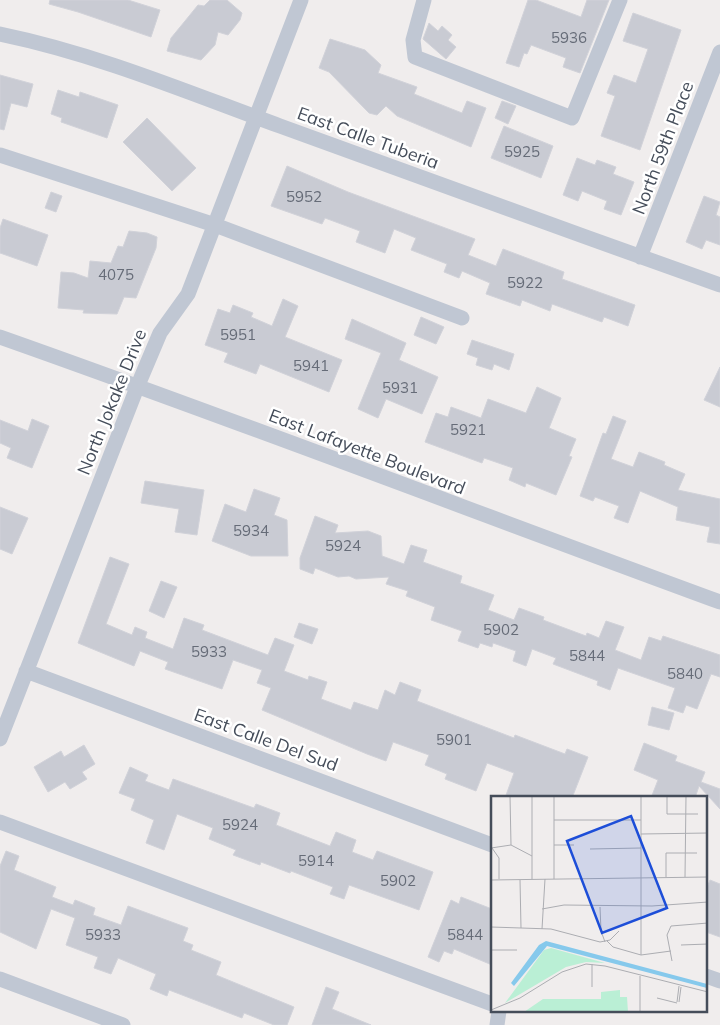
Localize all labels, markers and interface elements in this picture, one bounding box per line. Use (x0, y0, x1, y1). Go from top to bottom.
house number: 5936 (551, 28, 587, 47)
street label: North 59th Place (627, 78, 698, 218)
street label: East Calle Tuberia (294, 101, 442, 174)
house number: 5925 (504, 142, 540, 161)
house number: 5952 (286, 187, 322, 206)
house number: 4075 (98, 265, 134, 284)
house number: 5922 (507, 273, 543, 292)
street label: North Jokake Drive (72, 325, 151, 478)
house number: 5951 (220, 325, 256, 344)
house number: 5941 (293, 356, 329, 375)
house number: 5931 (382, 378, 418, 397)
street label: East Lafayette Boulevard (266, 403, 469, 500)
house number: 5921 (450, 420, 486, 439)
house number: 5934 (233, 521, 269, 540)
house number: 5924 (325, 536, 361, 555)
house number: 5902 (483, 620, 519, 639)
house number: 5933 (191, 642, 227, 661)
house number: 5844 (569, 646, 605, 665)
house number: 5840 (667, 664, 703, 683)
street label: East Calle Del Sud (191, 703, 341, 776)
house number: 5901 (436, 730, 472, 749)
inset map (491, 796, 708, 1012)
house number: 5924 (222, 815, 258, 834)
house number: 5914 (298, 851, 334, 870)
house number: 5902 (380, 871, 416, 890)
house number: 5933 (85, 925, 121, 944)
house number: 5844 (447, 925, 483, 944)

